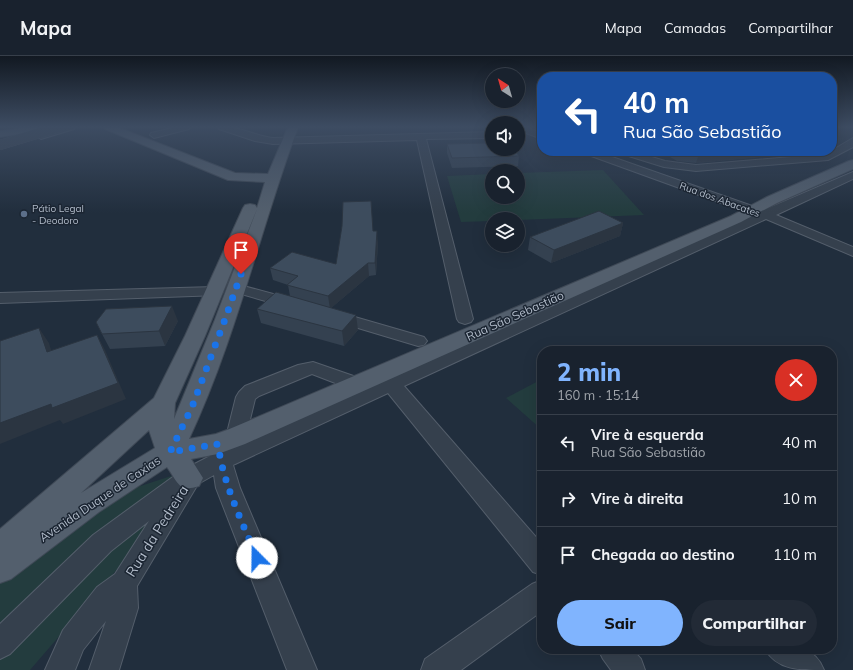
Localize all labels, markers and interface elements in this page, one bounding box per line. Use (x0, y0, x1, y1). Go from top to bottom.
text: Mapa (20, 16, 72, 40)
text: Mapa (605, 19, 642, 37)
text: Camadas (664, 19, 726, 37)
text: Compartilhar (748, 19, 833, 37)
north arrow (485, 68, 525, 108)
map controls (485, 68, 525, 252)
text: 40 m (623, 85, 689, 120)
icon: left (557, 88, 609, 140)
button: sound (485, 116, 525, 156)
text: Rua São Sebastião (623, 120, 781, 143)
button: search (485, 164, 525, 204)
street label: Rua dos Abacates (678, 179, 762, 220)
place label: Pátio Legal - Deodoro (32, 202, 84, 227)
marker: Pátio Legal - Deodoro (19, 209, 29, 219)
button: layers (485, 212, 525, 252)
pin (224, 233, 258, 274)
icon: arrive (230, 239, 252, 261)
street label: Rua São Sebastião (463, 287, 566, 344)
text: 2 min (557, 357, 621, 387)
button: close (775, 359, 817, 401)
text: 160 m · 15:14 (557, 387, 639, 403)
text: Vire à esquerda (591, 425, 704, 444)
icon: left (557, 432, 579, 454)
text: 40 m (782, 433, 817, 452)
text: Rua São Sebastião (591, 444, 705, 460)
street label: Avenida Duque de Caxias (36, 452, 163, 545)
street label: Rua da Pedreira (122, 482, 192, 580)
icon: right (557, 488, 579, 510)
text: Vire à direita (591, 489, 683, 508)
text: 10 m (782, 489, 817, 508)
position arrow (236, 537, 278, 579)
icon: arrive (557, 544, 579, 566)
text: Chegada ao destino (591, 545, 735, 564)
text: 110 m (773, 545, 817, 564)
button: Sair (557, 600, 683, 646)
button: Compartilhar (691, 600, 817, 646)

